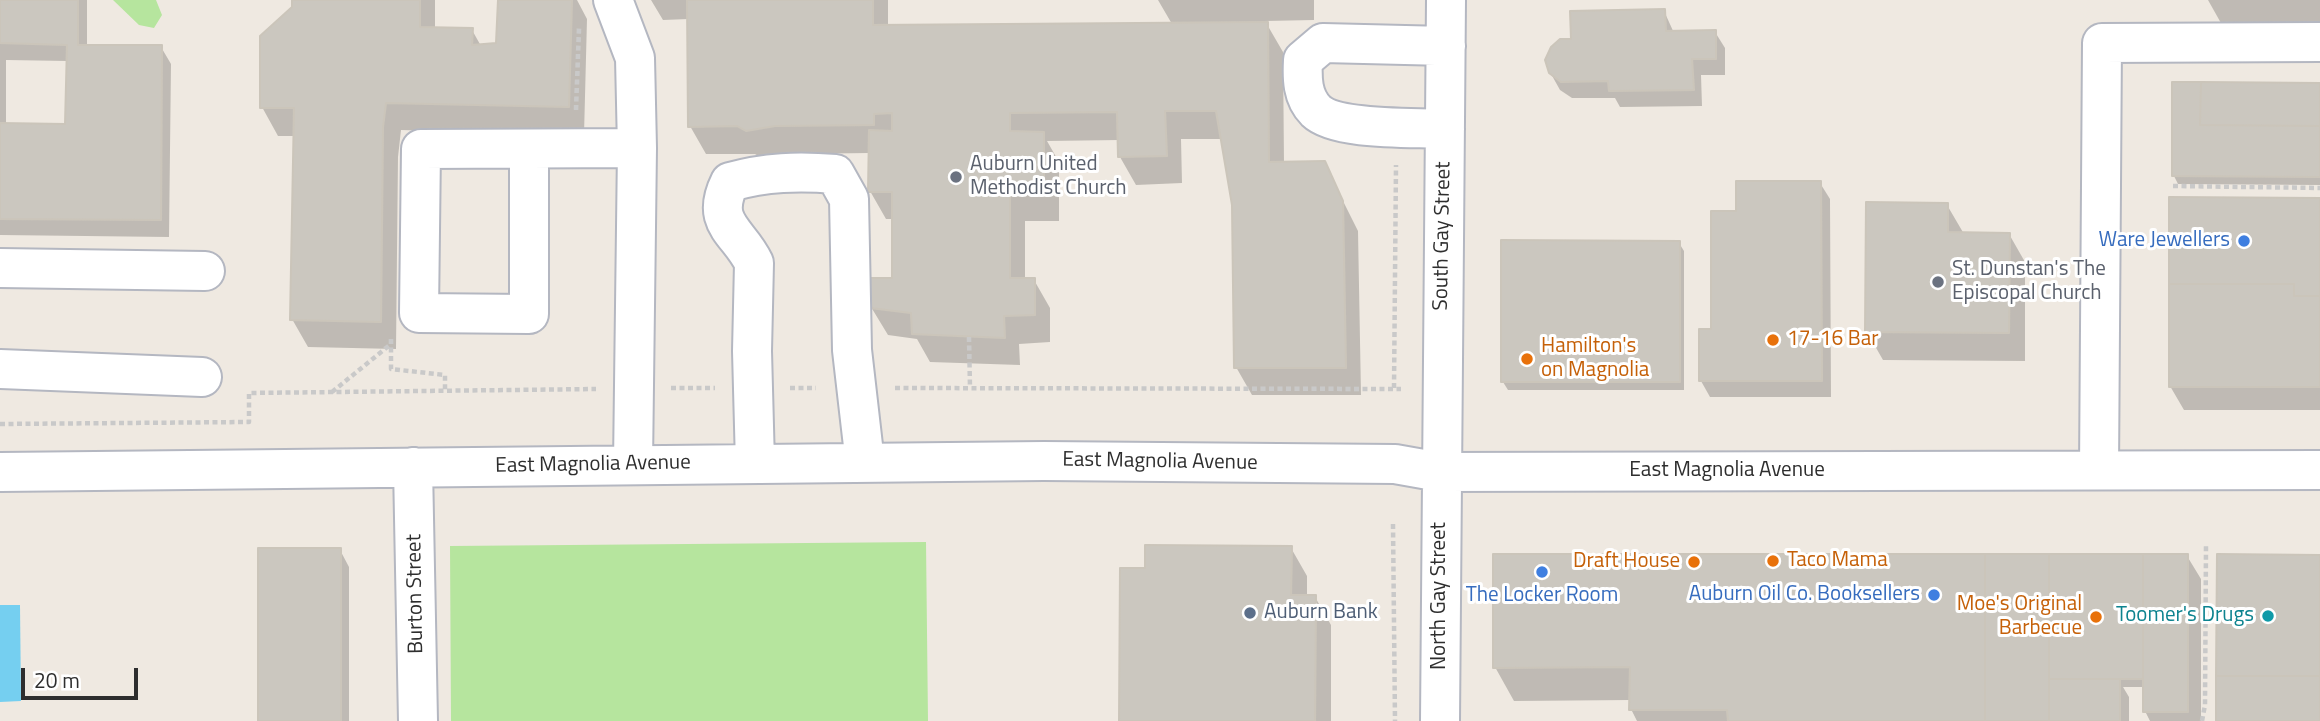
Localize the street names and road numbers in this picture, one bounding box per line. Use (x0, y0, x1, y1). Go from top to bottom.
street label: South Gay Street (1429, 161, 1457, 311)
street label: East Magnolia Avenue (1062, 448, 1258, 476)
street label: East Magnolia Avenue (495, 451, 691, 479)
street label: East Magnolia Avenue (1629, 458, 1825, 484)
street label: North Gay Street (1427, 522, 1453, 670)
street label: Burton Street (402, 534, 430, 654)

